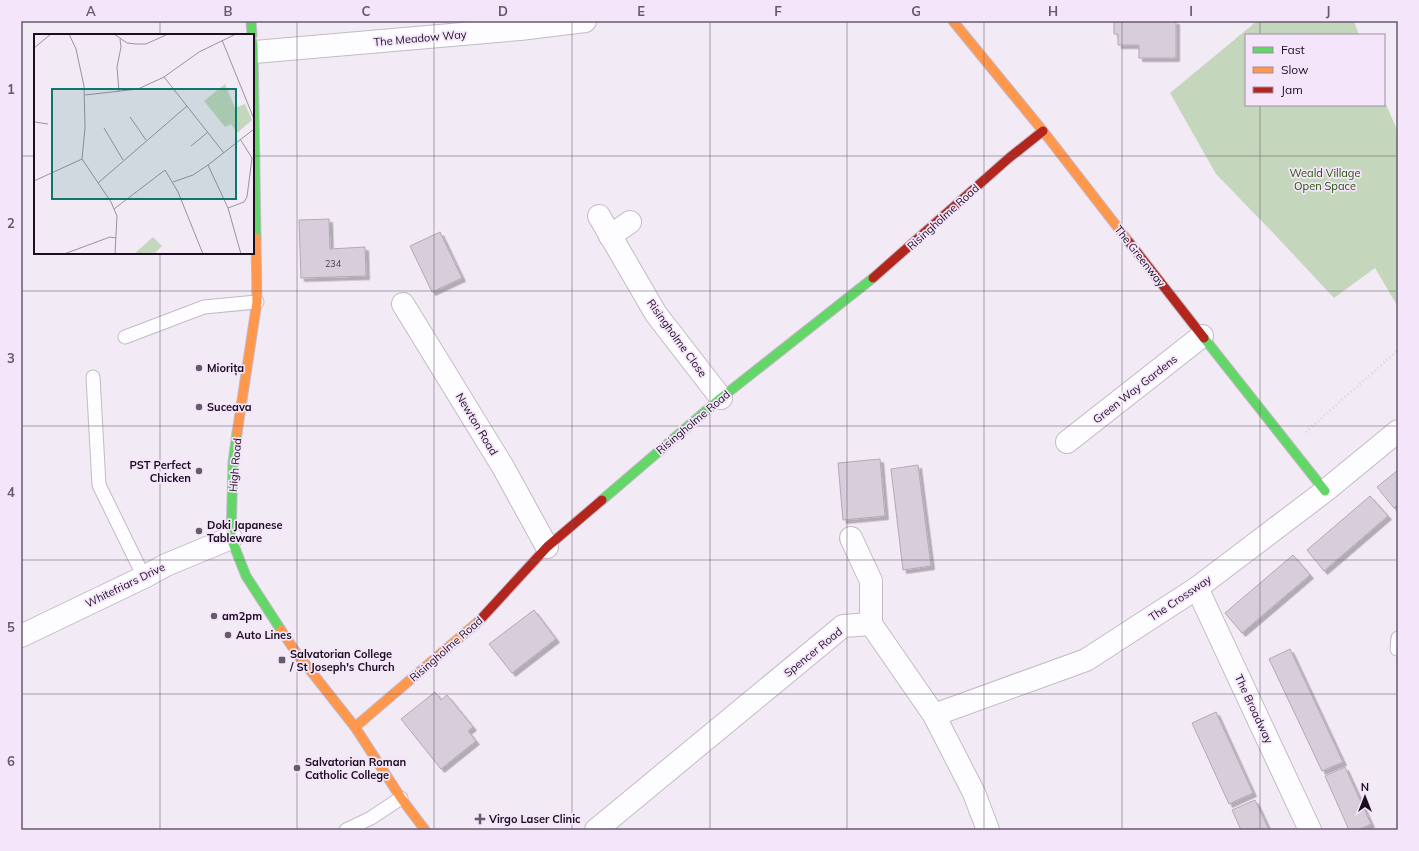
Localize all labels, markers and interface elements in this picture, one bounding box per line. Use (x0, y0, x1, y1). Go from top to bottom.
text: A (86, 3, 96, 19)
text: B (224, 3, 233, 19)
text: C (362, 3, 371, 19)
text: D (498, 3, 508, 19)
text: E (637, 3, 645, 19)
text: F (774, 3, 782, 19)
text: G (911, 3, 921, 19)
text: H (1048, 3, 1058, 19)
text: I (1189, 3, 1193, 19)
text: J (1326, 3, 1330, 19)
street label: The Meadow Way (373, 27, 467, 49)
inset map (34, 34, 254, 254)
legend (1245, 34, 1385, 106)
text: Fast (1281, 42, 1305, 57)
text: Slow (1281, 62, 1309, 77)
text: 1 (7, 81, 15, 97)
text: Jam (1281, 82, 1303, 97)
park label: Weald Village Open Space (1289, 166, 1361, 193)
street label: Risingholme Road (904, 181, 982, 253)
text: 2 (7, 215, 15, 231)
street label: The Greenway (1112, 222, 1168, 290)
house number: 234 (325, 258, 342, 269)
street label: Risingholme Close (644, 296, 710, 380)
text: 3 (7, 350, 15, 366)
street label: Green Way Gardens (1090, 352, 1180, 426)
place label: Miorița (207, 361, 244, 376)
marker: Miorița (194, 363, 204, 373)
street label: Risingholme Road (653, 387, 733, 457)
street label: Newton Road (453, 390, 501, 458)
place label: Suceava (207, 400, 252, 414)
marker: Suceava (194, 402, 204, 412)
street label: High Road (226, 438, 244, 492)
place label: PST Perfect Chicken (130, 458, 191, 485)
marker: PST Perfect Chicken (194, 466, 204, 476)
text: 4 (7, 484, 15, 500)
place label: Doki Japanese Tableware (207, 518, 283, 545)
marker: Doki Japanese Tableware (194, 526, 204, 536)
street label: Whitefriars Drive (83, 560, 167, 610)
street label: The Crossway (1146, 572, 1214, 624)
place label: am2pm (222, 609, 262, 623)
marker: am2pm (209, 611, 219, 621)
street label: Risingholme Road (407, 613, 485, 685)
text: 5 (7, 619, 15, 635)
street label: Spencer Road (781, 624, 845, 680)
place label: Auto Lines (236, 628, 292, 642)
marker: Auto Lines (223, 630, 233, 640)
place label: Salvatorian College / St Joseph's Church (289, 647, 395, 674)
marker: Salvatorian College / St Joseph's Church (277, 655, 287, 665)
street label: The Broadway (1232, 672, 1276, 746)
text: 6 (7, 753, 15, 769)
place label: Salvatorian Roman Catholic College (305, 755, 406, 782)
marker: Salvatorian Roman Catholic College (292, 763, 302, 773)
north arrow (1345, 777, 1385, 817)
text: N (1361, 780, 1369, 794)
place label: Virgo Laser Clinic (488, 812, 581, 826)
marker: Virgo Laser Clinic (474, 813, 486, 825)

